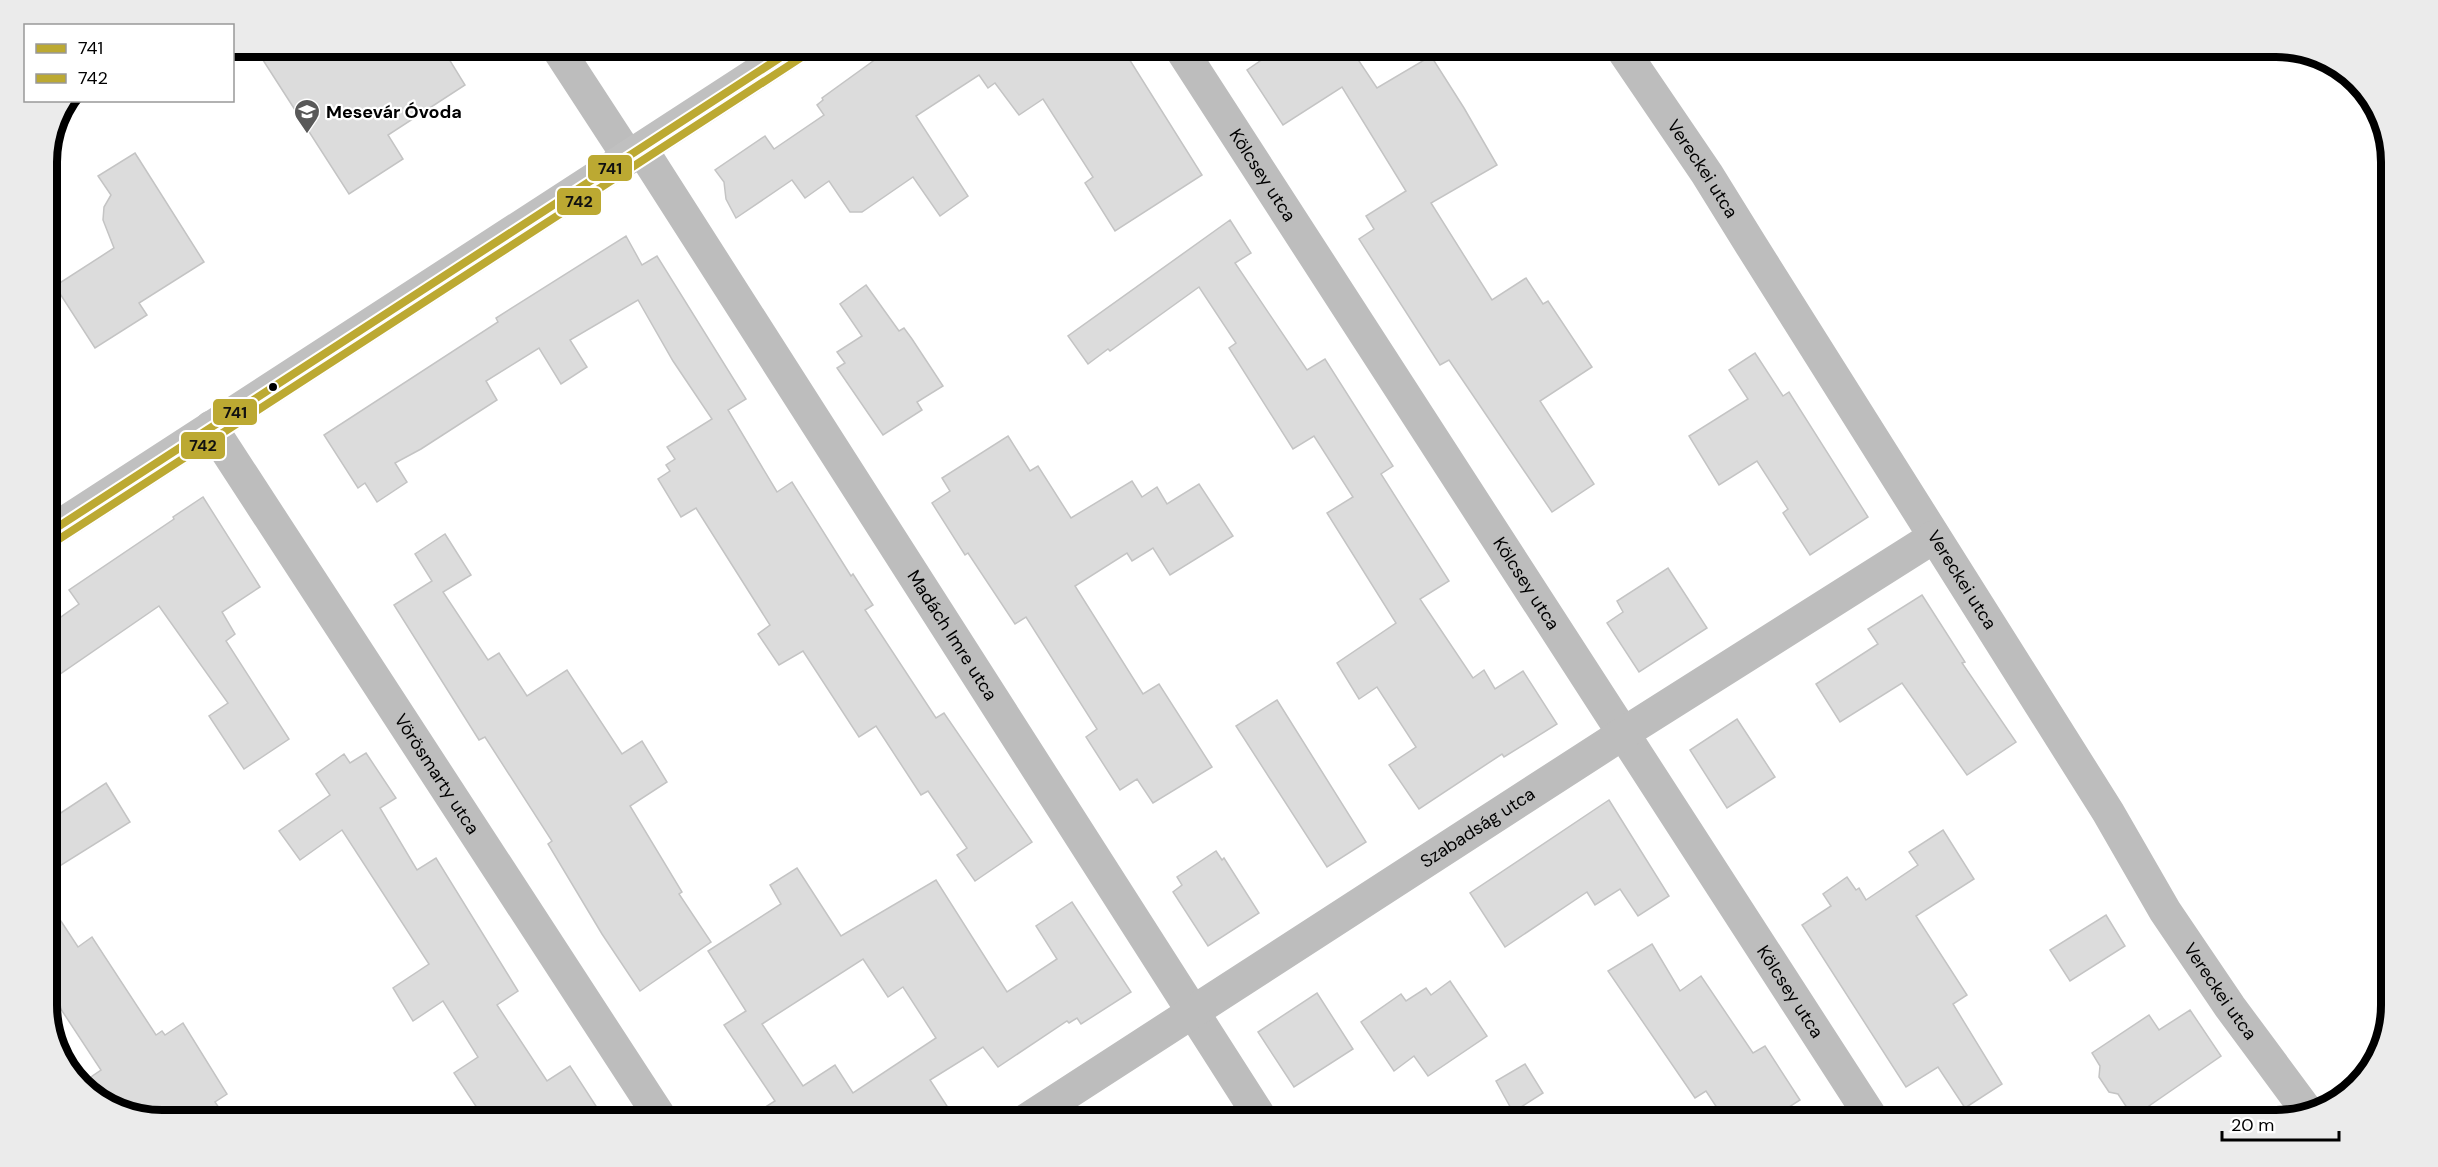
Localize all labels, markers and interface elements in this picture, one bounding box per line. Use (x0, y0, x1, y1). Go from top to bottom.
legend (24, 24, 234, 102)
text: 741 (78, 36, 103, 60)
text: 742 (78, 66, 108, 90)
school or university icon: Mesevár Óvoda (292, 97, 322, 135)
place label: Mesevár Óvoda (326, 100, 462, 124)
street label: Vereckei utca (1662, 115, 1743, 223)
street label: Kölcsey utca (1224, 124, 1301, 226)
line badge: 741 (587, 154, 633, 182)
text: 741 (598, 158, 622, 179)
line badge: 742 (556, 187, 602, 216)
text: 742 (565, 191, 593, 212)
unlabelled marker (267, 381, 279, 393)
line badge: 741 (212, 398, 258, 426)
text: 741 (223, 402, 247, 423)
line badge: 742 (180, 431, 226, 460)
text: 742 (189, 435, 217, 456)
street label: Vereckei utca (1922, 526, 2002, 634)
street label: Kölcsey utca (1488, 533, 1565, 635)
street label: Madách Imre utca (902, 566, 1003, 705)
street label: Vörösmarty utca (389, 709, 485, 839)
street label: Szabadság utca (1416, 782, 1540, 874)
street label: Vereckei utca (2178, 938, 2262, 1045)
street label: Kölcsey utca (1751, 941, 1829, 1043)
scale bar (2222, 1104, 2339, 1142)
text: 20 m (2231, 1113, 2274, 1137)

